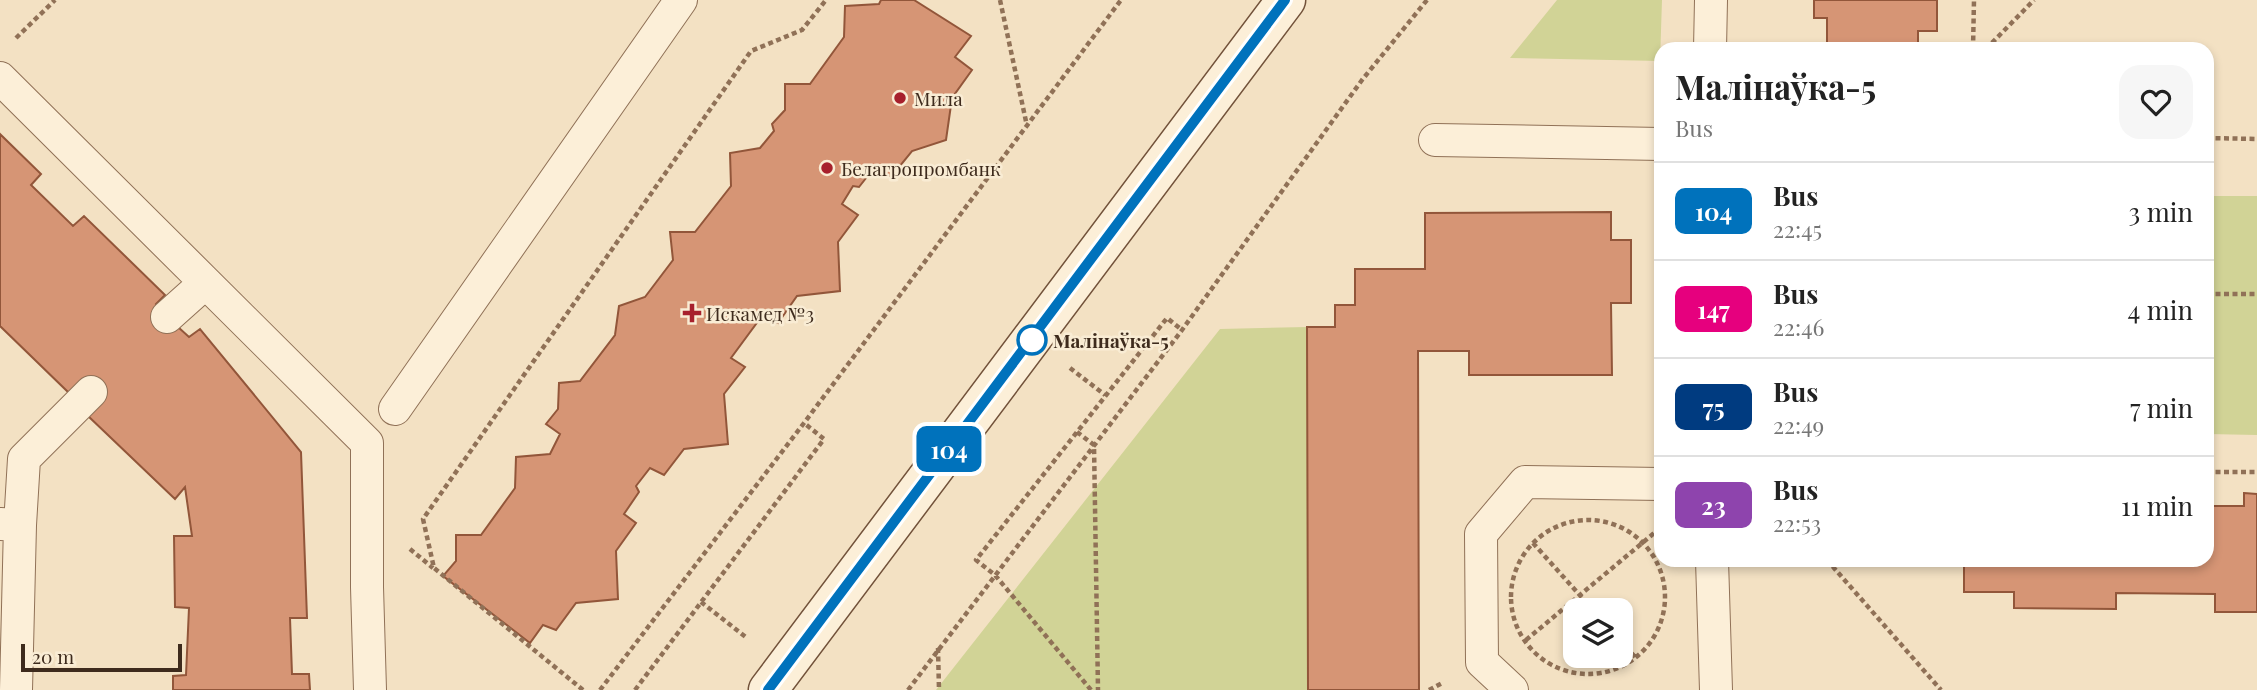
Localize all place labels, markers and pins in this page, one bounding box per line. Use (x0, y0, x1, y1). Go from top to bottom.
place label: Мила (914, 85, 963, 111)
marker: Мила (892, 90, 908, 106)
place label: Белагропромбанк (841, 155, 1001, 181)
marker: Белагропромбанк (819, 160, 835, 176)
place label: Искамед №3 (706, 300, 814, 326)
marker: Искамед №3 (684, 305, 700, 321)
marker: Малінаўка-5 (1017, 325, 1047, 355)
place label: Малінаўка-5 (1053, 327, 1169, 353)

